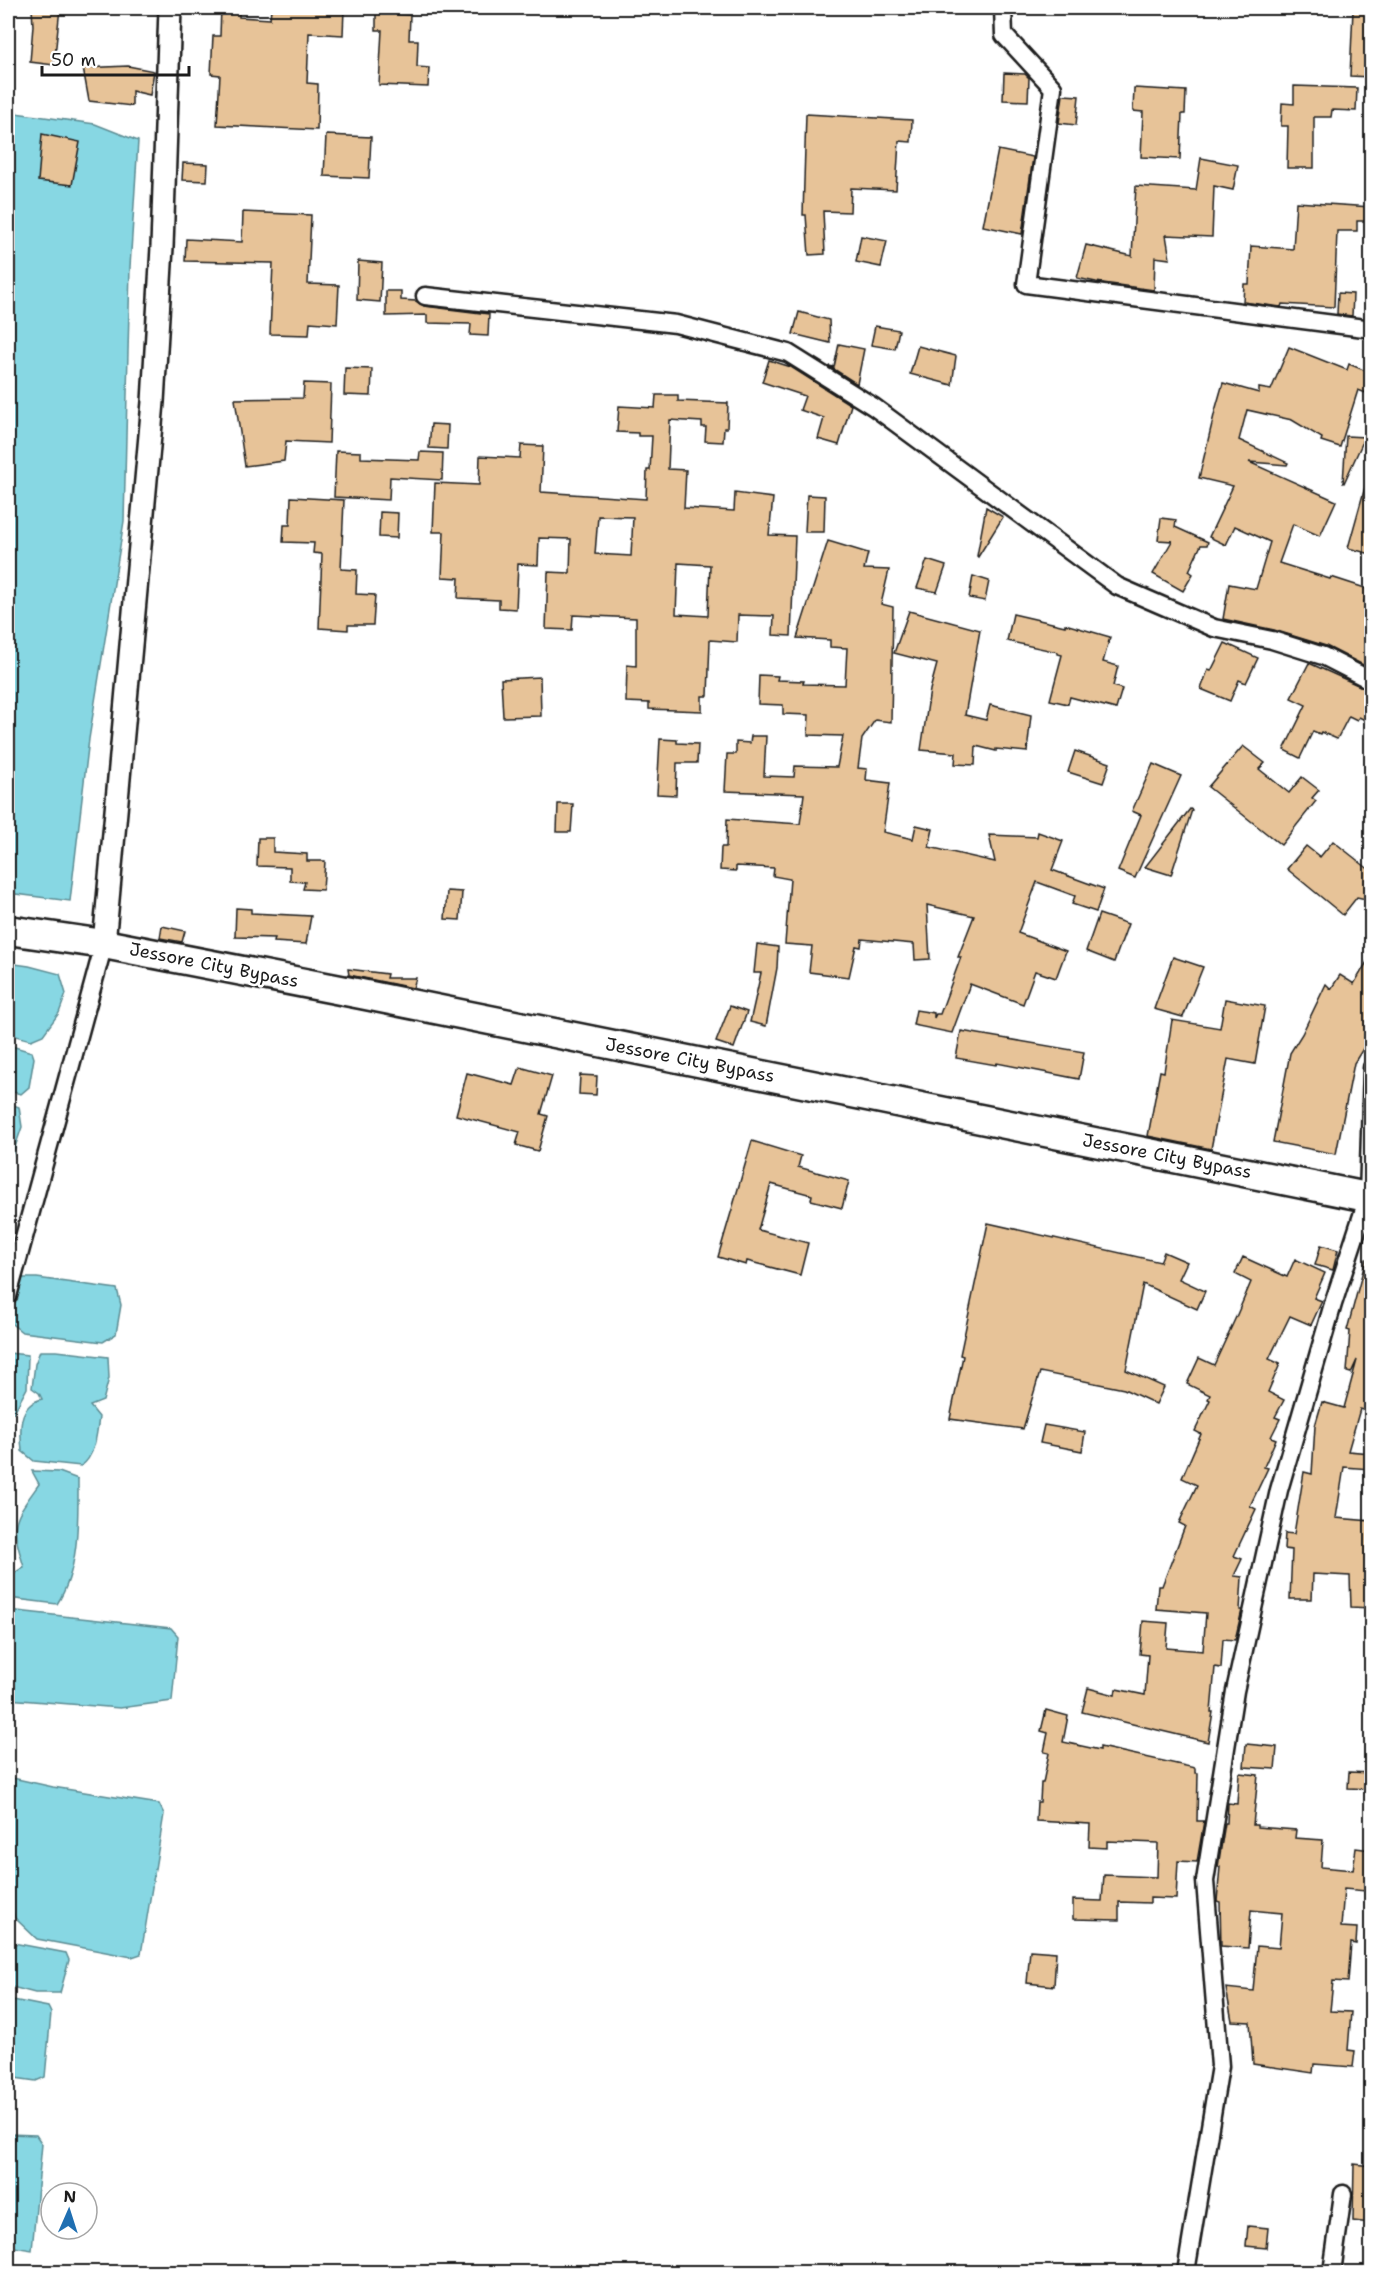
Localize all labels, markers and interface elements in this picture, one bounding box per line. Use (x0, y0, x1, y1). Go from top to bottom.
scale bar (42, 39, 189, 77)
text: 50 m (51, 48, 96, 72)
street label: Jessore City Bypass (127, 937, 301, 993)
street label: Jessore City Bypass (603, 1032, 777, 1088)
street label: Jessore City Bypass (1080, 1128, 1254, 1184)
north arrow (39, 2181, 99, 2241)
text: N (63, 2186, 77, 2207)

